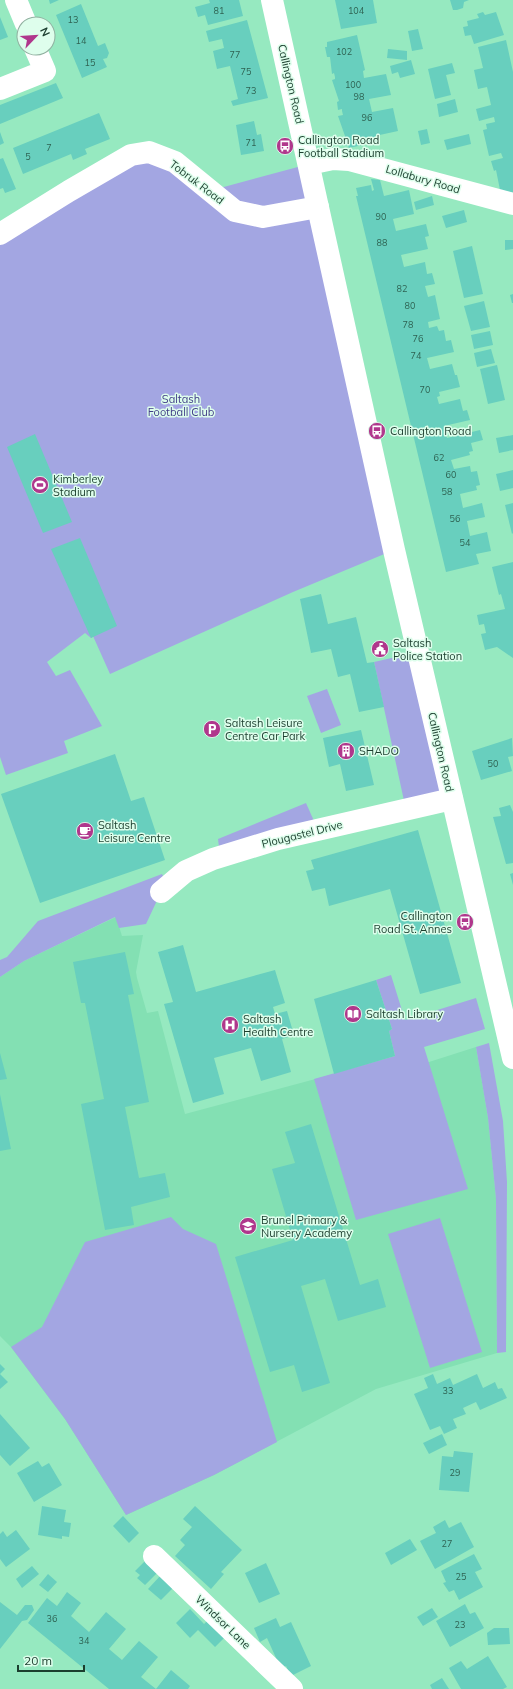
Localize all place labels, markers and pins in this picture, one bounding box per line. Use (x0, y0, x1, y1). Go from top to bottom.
place label: Callington Road Football Stadium (298, 133, 384, 160)
bus stop icon: Callington Road Football Stadium (275, 136, 295, 156)
bus stop icon: Callington Road (367, 421, 387, 441)
place label: Callington Road (390, 424, 471, 438)
place label: Kimberley Stadium (53, 472, 103, 499)
sports icon: Kimberley Stadium (30, 475, 50, 495)
place label: Saltash Police Station (393, 636, 462, 663)
public building icon: Saltash Police Station (370, 639, 390, 659)
place label: Saltash Leisure Centre Car Park (225, 716, 305, 743)
parking icon: Saltash Leisure Centre Car Park (202, 719, 222, 739)
building icon: SHADO (336, 741, 356, 761)
place label: SHADO (359, 744, 399, 758)
place label: Saltash Leisure Centre (98, 818, 170, 845)
cafe icon: Saltash Leisure Centre (75, 821, 95, 841)
place label: Callington Road St. Annes (374, 909, 452, 936)
bus stop icon: Callington Road St. Annes (455, 912, 475, 932)
library icon: Saltash Library (343, 1004, 363, 1024)
place label: Saltash Library (366, 1007, 443, 1021)
place label: Saltash Health Centre (243, 1012, 313, 1039)
hospital icon: Saltash Health Centre (220, 1015, 240, 1035)
place label: Brunel Primary & Nursery Academy (261, 1213, 352, 1240)
school or university icon: Brunel Primary & Nursery Academy (238, 1216, 258, 1236)

